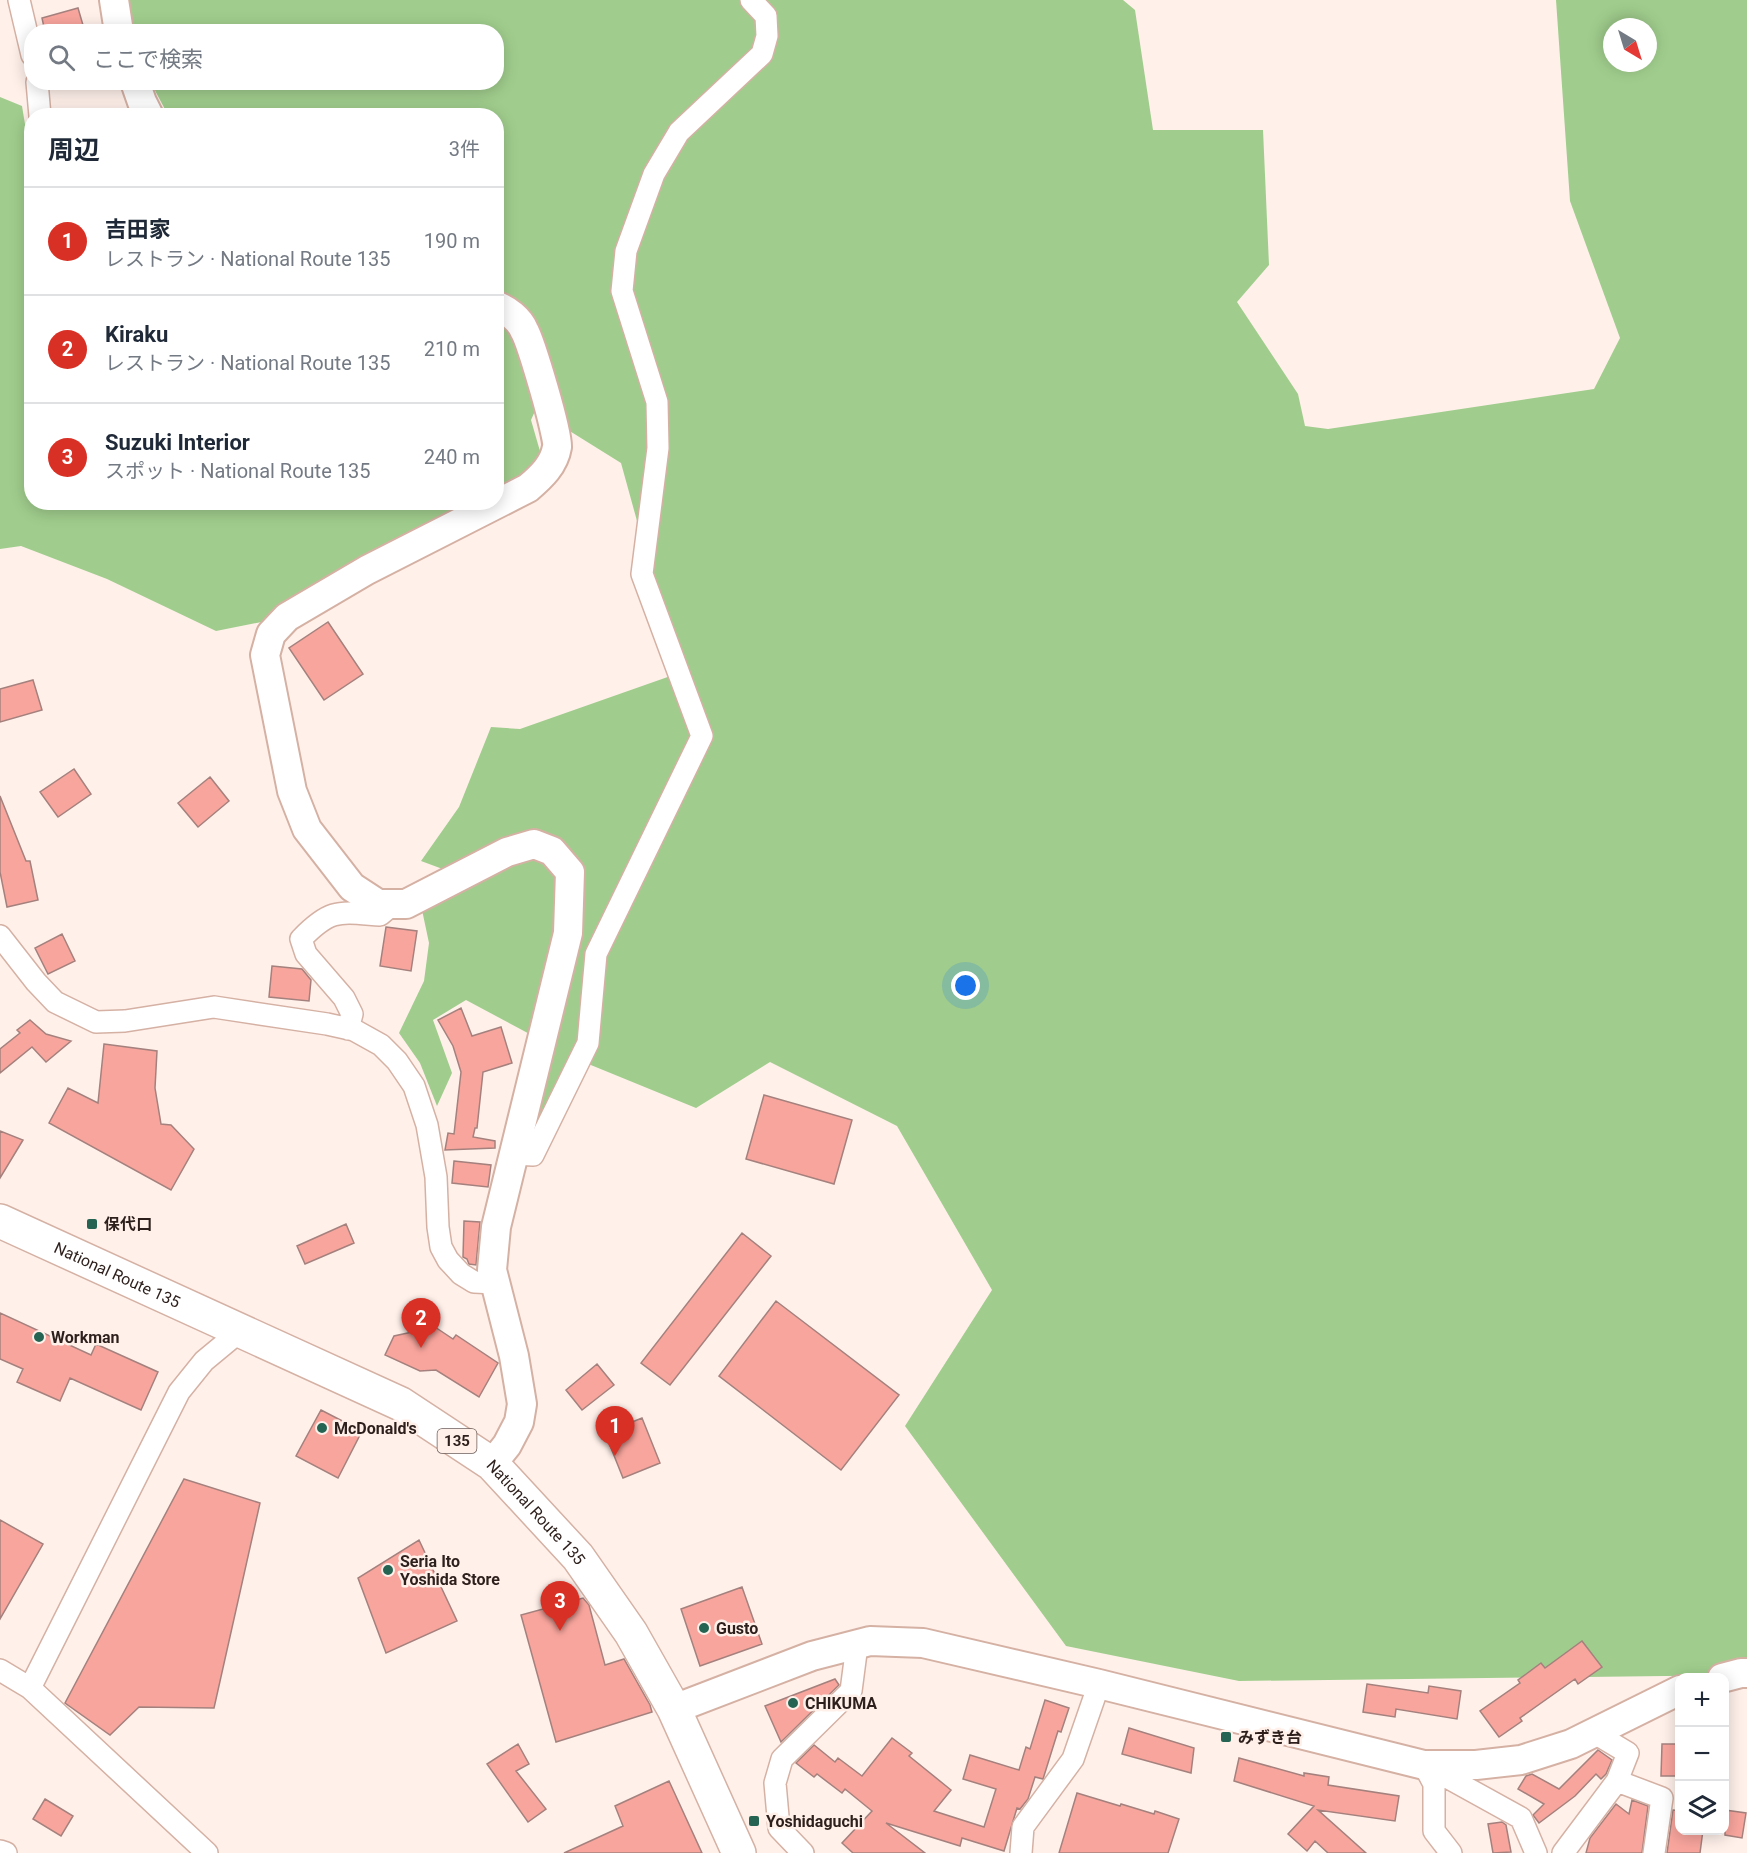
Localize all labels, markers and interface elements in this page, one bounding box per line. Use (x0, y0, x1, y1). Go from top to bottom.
north arrow (1603, 18, 1657, 72)
search box (24, 24, 504, 90)
icon: search (45, 41, 78, 74)
text: ここで検索 (93, 47, 203, 72)
text: 周辺 (48, 135, 100, 165)
text: 3件 (449, 137, 480, 161)
text: 吉田家 (105, 217, 171, 242)
text: 1 (62, 229, 73, 253)
text: 190 m (424, 229, 480, 253)
text: レストラン · National Route 135 (105, 247, 390, 271)
text: Kiraku (105, 322, 168, 347)
text: 2 (62, 337, 73, 361)
text: 210 m (424, 337, 480, 361)
text: レストラン · National Route 135 (105, 351, 390, 375)
text: Suzuki Interior (105, 430, 250, 455)
text: 3 (62, 445, 73, 469)
text: 240 m (424, 445, 480, 469)
text: スポット · National Route 135 (105, 459, 370, 483)
your location (951, 971, 980, 1000)
place label: 保代口 (104, 1215, 152, 1234)
marker: 保代口 (85, 1217, 99, 1231)
street label: National Route 135 (51, 1238, 183, 1311)
pin: 2 (402, 1298, 440, 1348)
place label: Workman (51, 1328, 120, 1347)
marker: Workman (32, 1330, 46, 1344)
pin: 1 (596, 1406, 634, 1456)
place label: McDonald's (334, 1419, 417, 1438)
marker: McDonald's (315, 1421, 329, 1435)
road number: 135 (438, 1429, 476, 1453)
street label: National Route 135 (483, 1455, 590, 1568)
place label: Seria Ito Yoshida Store (400, 1552, 500, 1589)
marker: Seria Ito Yoshida Store (381, 1563, 395, 1577)
pin: 3 (540, 1582, 580, 1631)
place label: Gusto (716, 1619, 758, 1638)
marker: Gusto (697, 1621, 711, 1635)
map controls (1675, 1673, 1729, 1835)
button: + (1675, 1673, 1729, 1727)
place label: CHIKUMA (805, 1694, 877, 1713)
marker: CHIKUMA (786, 1696, 800, 1710)
button: − (1675, 1727, 1729, 1781)
place label: みずき台 (1238, 1728, 1302, 1747)
marker: みずき台 (1219, 1730, 1233, 1744)
button: layers (1675, 1781, 1729, 1835)
place label: Yoshidaguchi (766, 1812, 863, 1831)
marker: Yoshidaguchi (747, 1814, 761, 1828)

